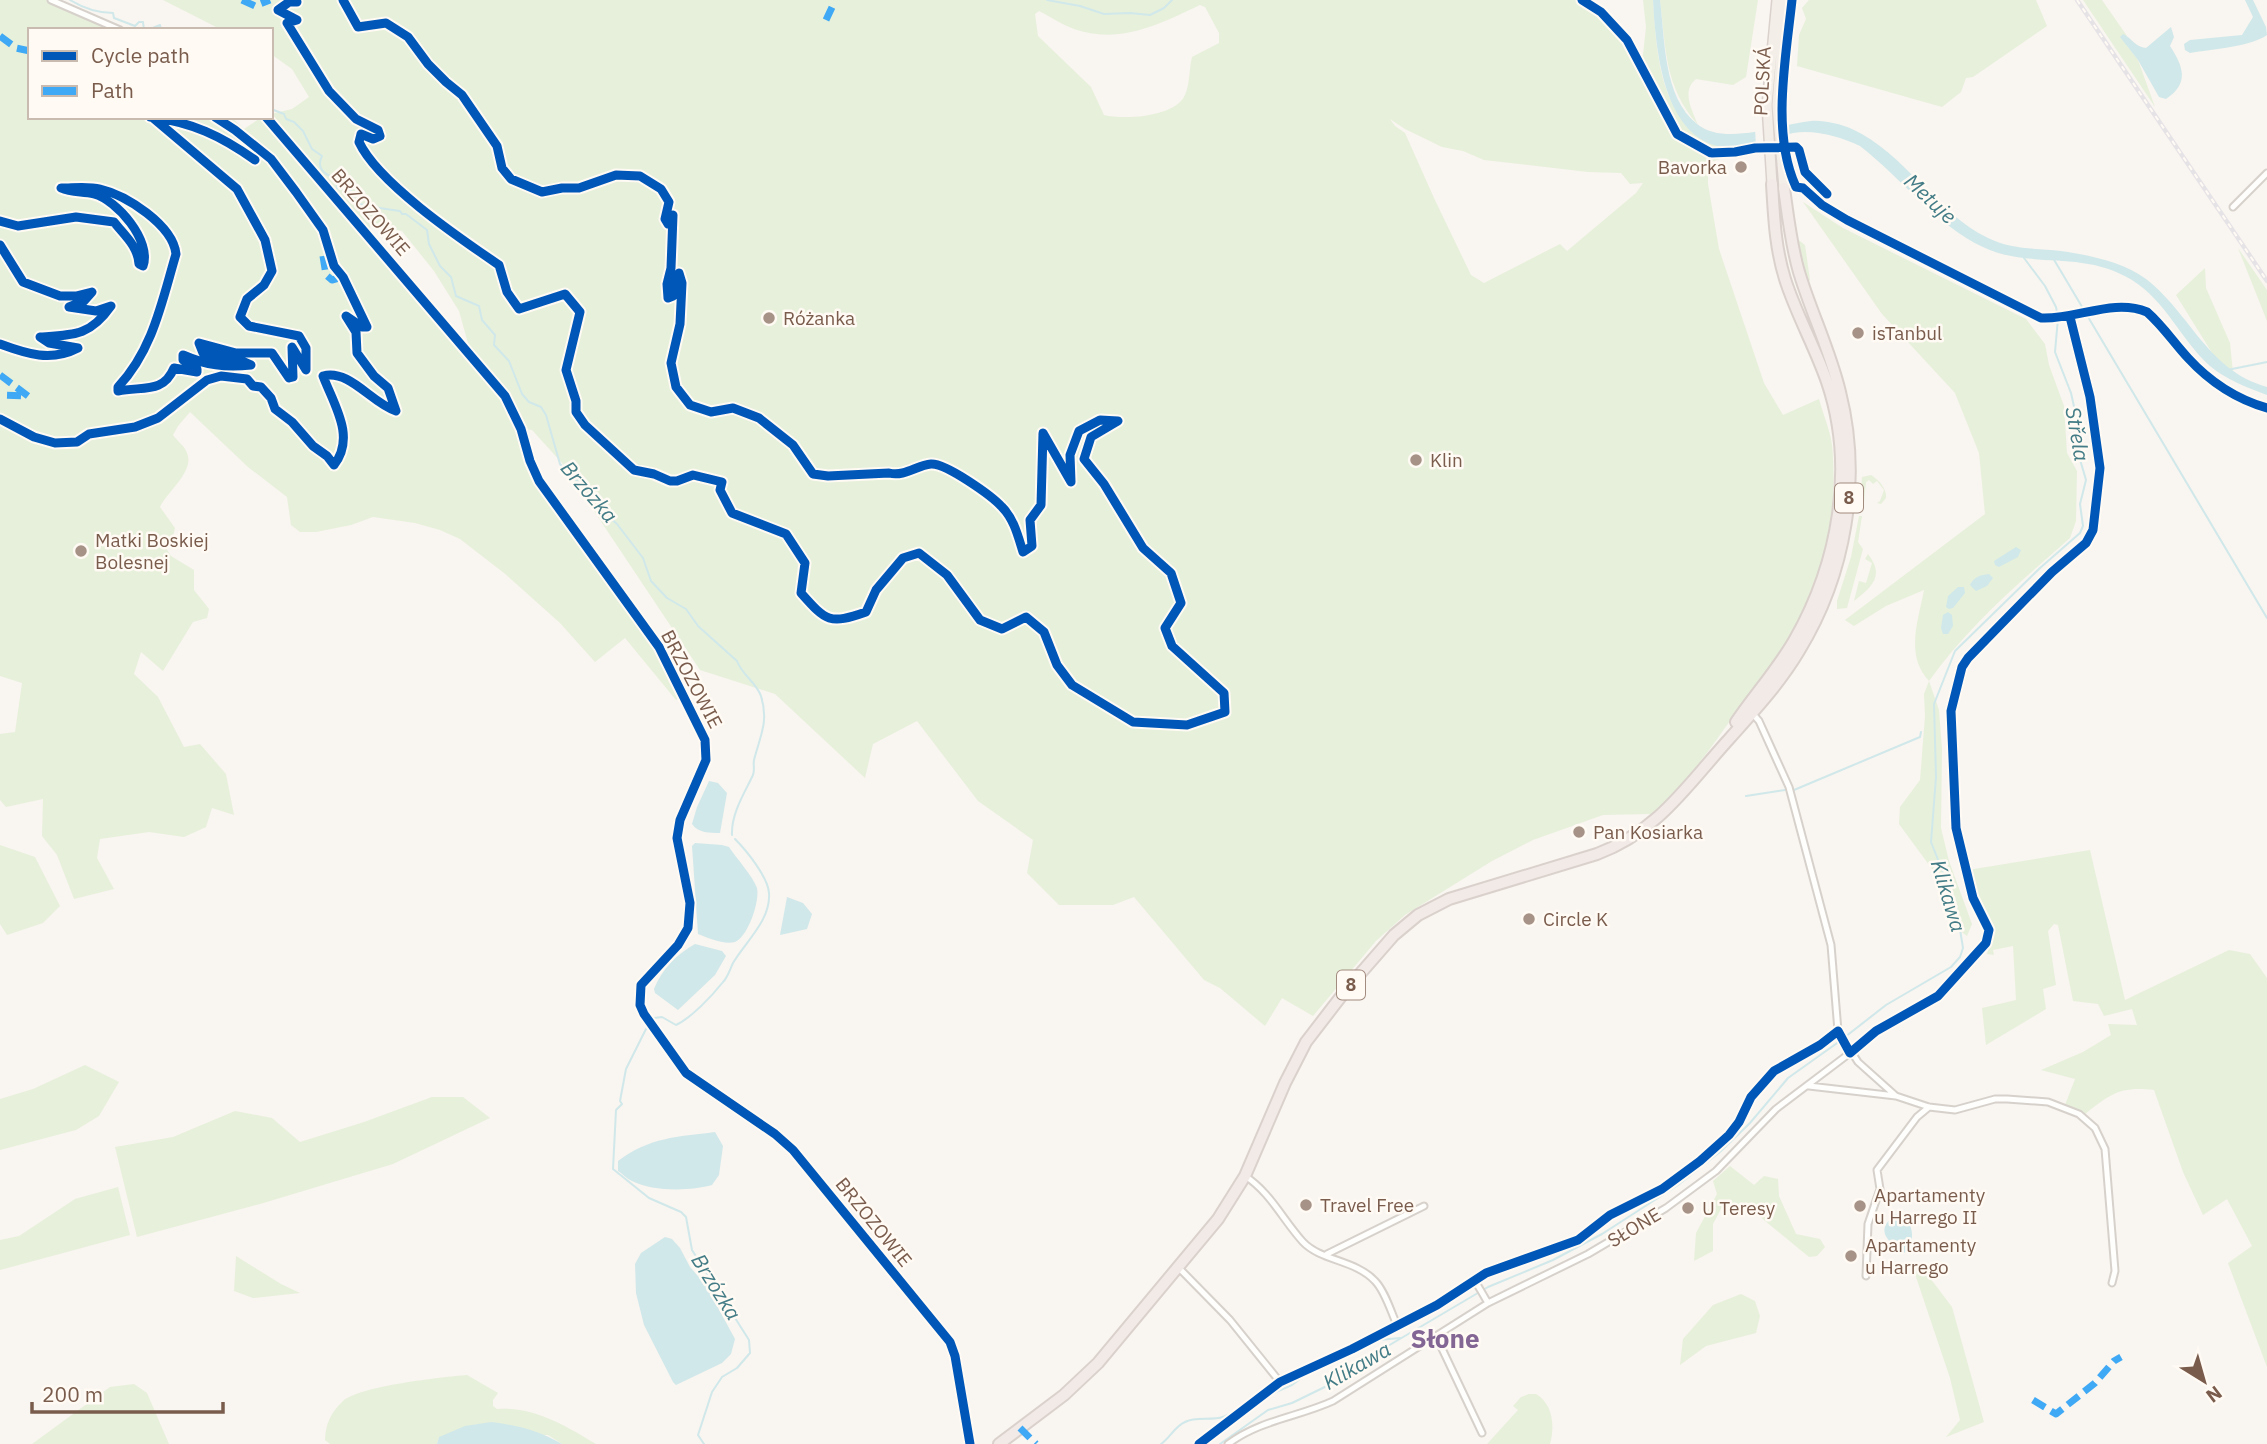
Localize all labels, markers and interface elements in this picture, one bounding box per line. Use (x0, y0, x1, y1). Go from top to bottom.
legend (28, 28, 273, 119)
text: Cycle path (91, 41, 190, 69)
street label: POLSKÁ (1748, 46, 1776, 116)
text: Path (91, 76, 134, 104)
place label: Bavorka (1658, 155, 1727, 179)
marker: Bavorka (1733, 159, 1749, 175)
street label: BRZOZOWIE (326, 163, 416, 261)
water label: Metuje (1899, 167, 1963, 230)
place label: Różanka (783, 306, 855, 330)
marker: Różanka (761, 310, 777, 326)
place label: isTanbul (1872, 321, 1942, 345)
marker: isTanbul (1850, 325, 1866, 341)
water label: Střela (2059, 404, 2097, 463)
place label: Klin (1430, 448, 1463, 472)
marker: Klin (1408, 452, 1424, 468)
water label: Brzózka (555, 454, 624, 528)
road number: 8 (1835, 484, 1863, 512)
place label: Matki Boskiej Bolesnej (95, 528, 209, 574)
marker: Matki Boskiej Bolesnej (73, 543, 89, 559)
street label: BRZOZOWIE (656, 626, 728, 732)
place label: Pan Kosiarka (1593, 820, 1703, 844)
marker: Pan Kosiarka (1571, 824, 1587, 840)
water label: Klikawa (1925, 856, 1973, 935)
place label: Circle K (1543, 907, 1608, 931)
marker: Circle K (1521, 911, 1537, 927)
road number: 8 (1337, 970, 1365, 1000)
street label: BRZOZOWIE (831, 1172, 917, 1272)
place label: Apartamenty u Harrego II (1874, 1183, 1986, 1229)
place label: Travel Free (1320, 1193, 1414, 1217)
place label: U Teresy (1702, 1196, 1776, 1220)
marker: Travel Free (1298, 1197, 1314, 1213)
marker: Apartamenty u Harrego II (1852, 1198, 1868, 1214)
marker: U Teresy (1680, 1200, 1696, 1216)
street label: SŁONE (1603, 1202, 1665, 1252)
place label: Apartamenty u Harrego (1865, 1233, 1977, 1279)
water label: Brzózka (685, 1248, 748, 1325)
marker: Apartamenty u Harrego (1843, 1248, 1859, 1264)
district label: Słone (1410, 1321, 1480, 1355)
water label: Klikawa (1317, 1334, 1396, 1396)
north arrow (2169, 1346, 2239, 1416)
scale bar (32, 1370, 222, 1414)
text: 200 m (42, 1380, 103, 1408)
text: N (2202, 1381, 2227, 1408)

